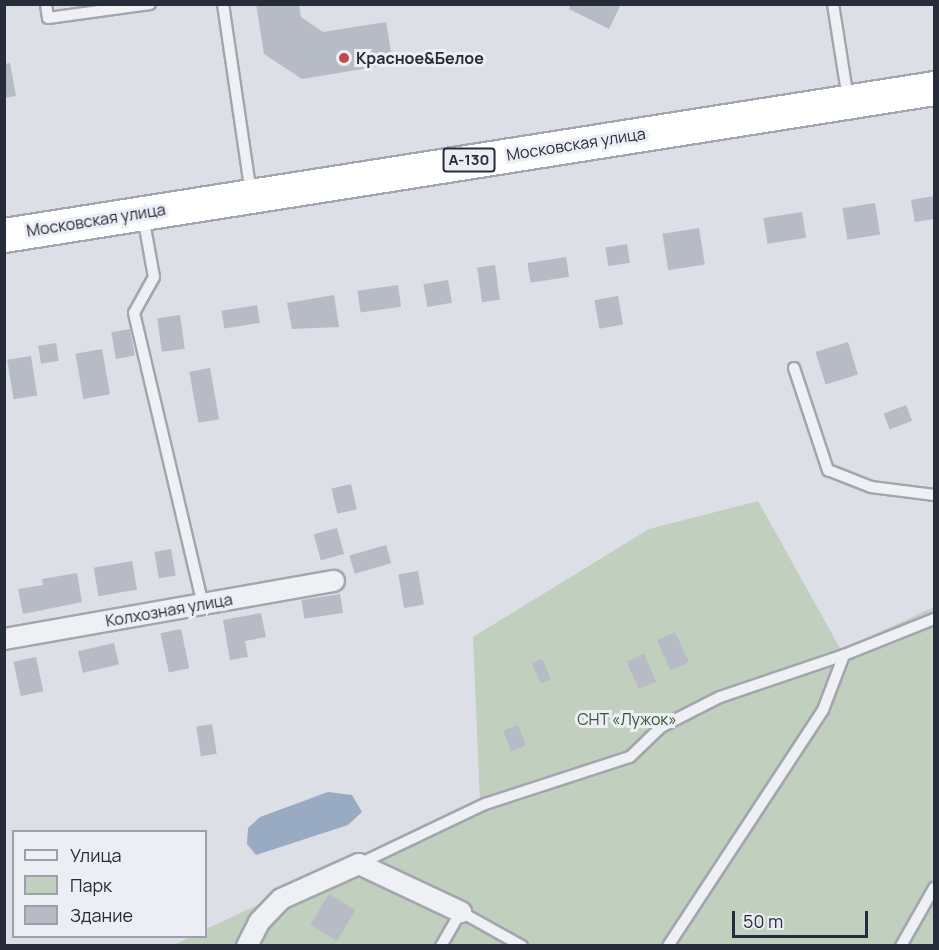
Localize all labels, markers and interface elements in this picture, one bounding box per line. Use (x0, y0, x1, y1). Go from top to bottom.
place label: Красное&Белое (356, 48, 484, 68)
marker: Красное&Белое (337, 51, 351, 65)
street label: Московская улица (505, 124, 647, 164)
road number: А-130 (442, 148, 496, 172)
street label: Московская улица (25, 200, 167, 240)
street label: Колхозная улица (104, 589, 234, 631)
park label: СНТ «Лужок» (577, 709, 677, 729)
legend (12, 830, 207, 938)
text: Улица (70, 843, 122, 867)
text: Парк (70, 873, 112, 897)
scale bar (735, 899, 872, 937)
text: Здание (70, 903, 133, 927)
text: 50 m (743, 909, 783, 933)

